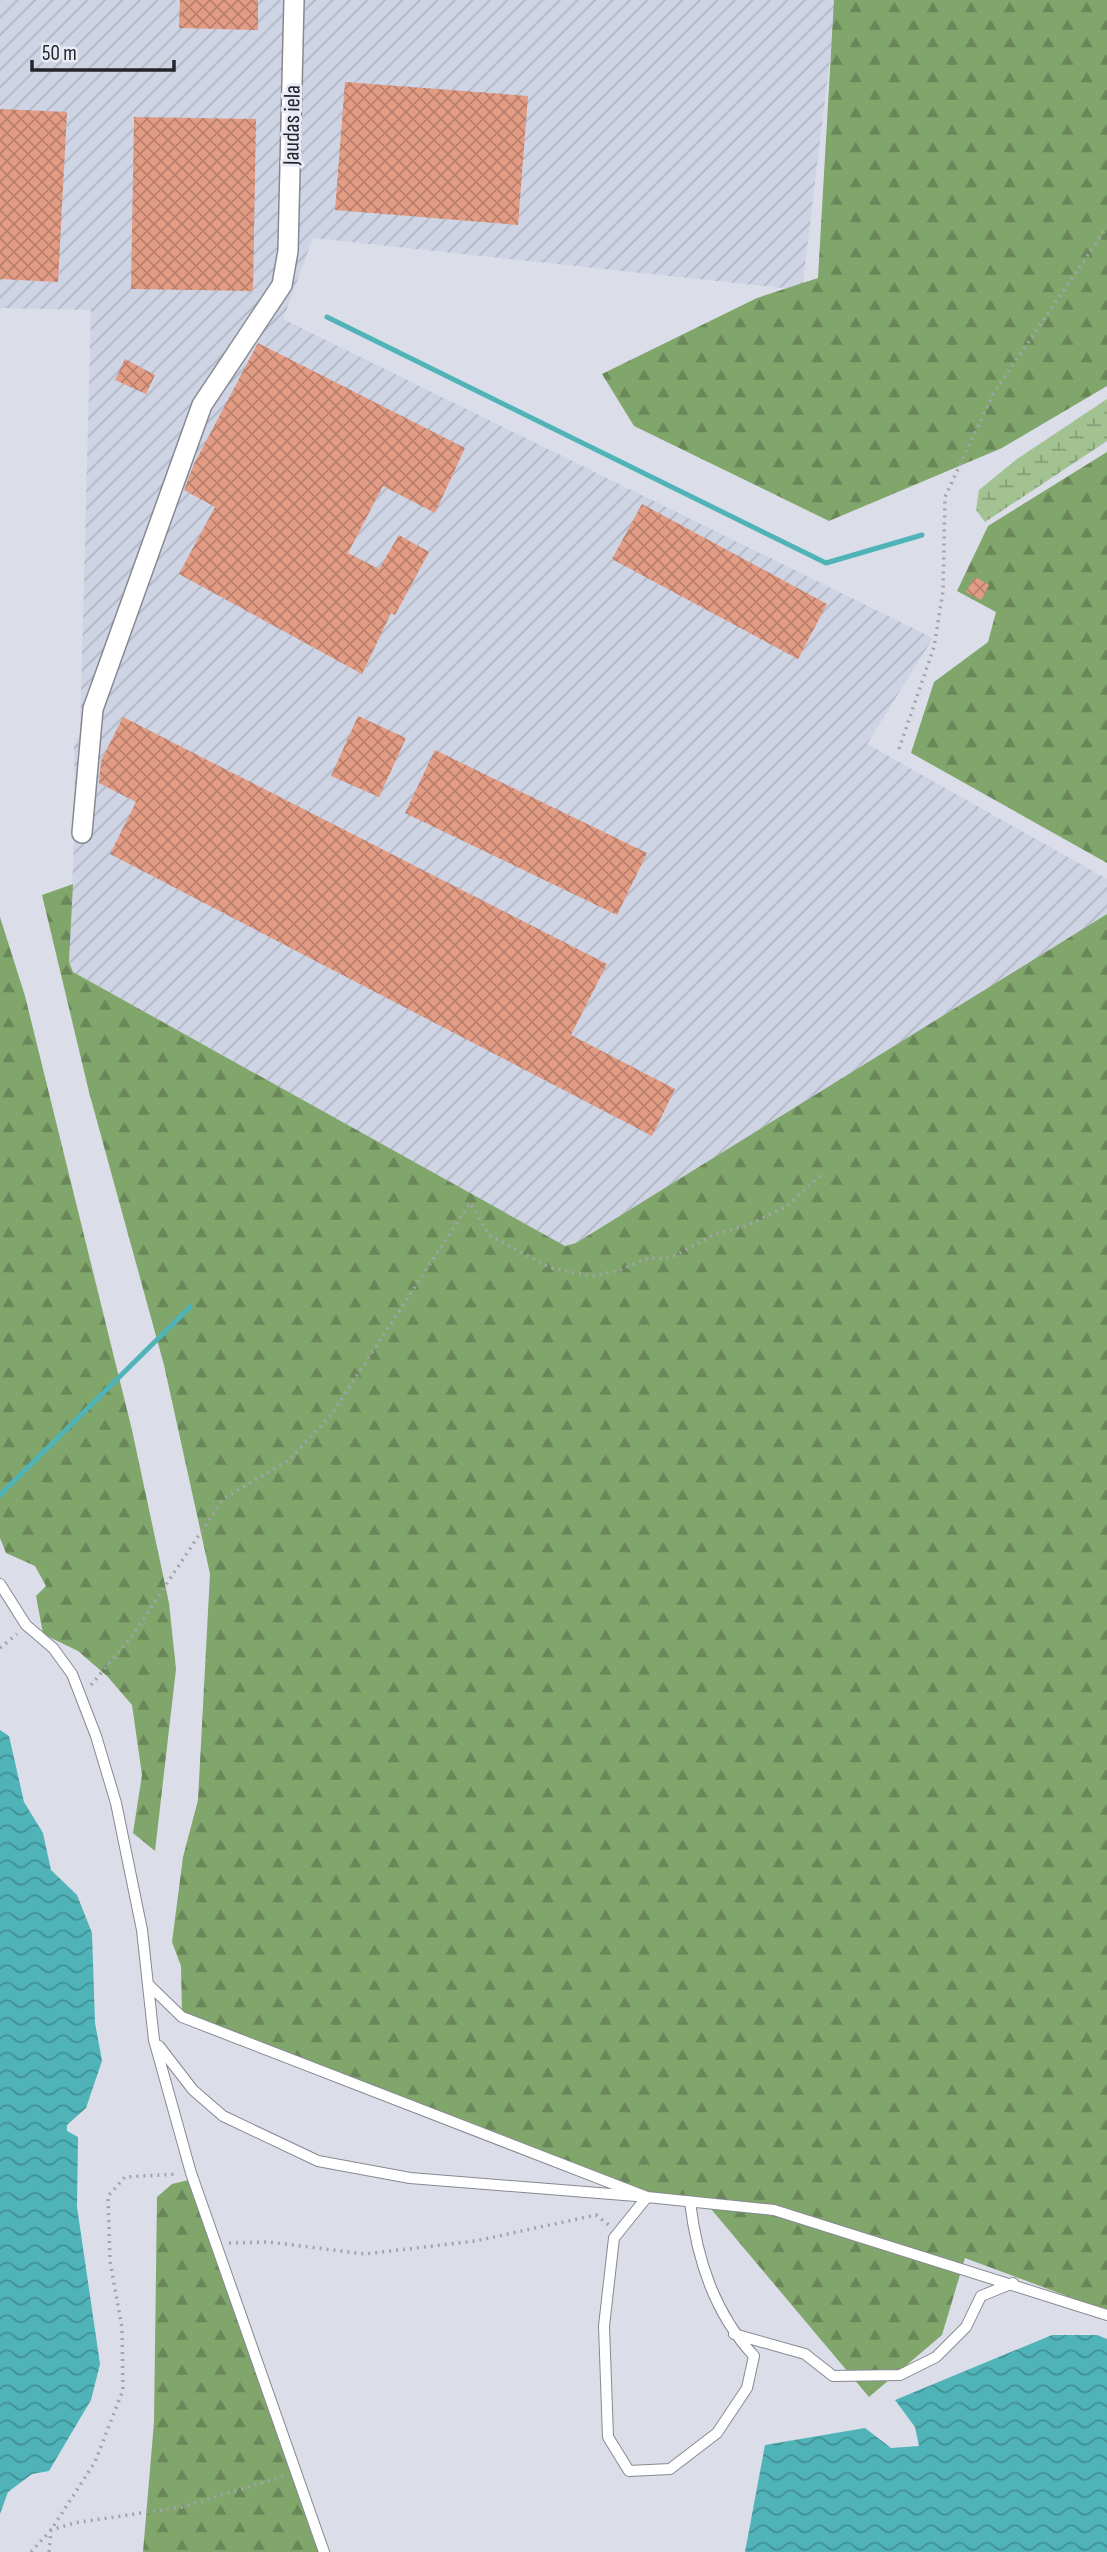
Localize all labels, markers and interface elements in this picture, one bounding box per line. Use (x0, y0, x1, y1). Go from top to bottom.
scale bar (32, 28, 173, 72)
text: 50 m (42, 41, 77, 66)
street label: Jaudas iela (277, 85, 307, 166)

